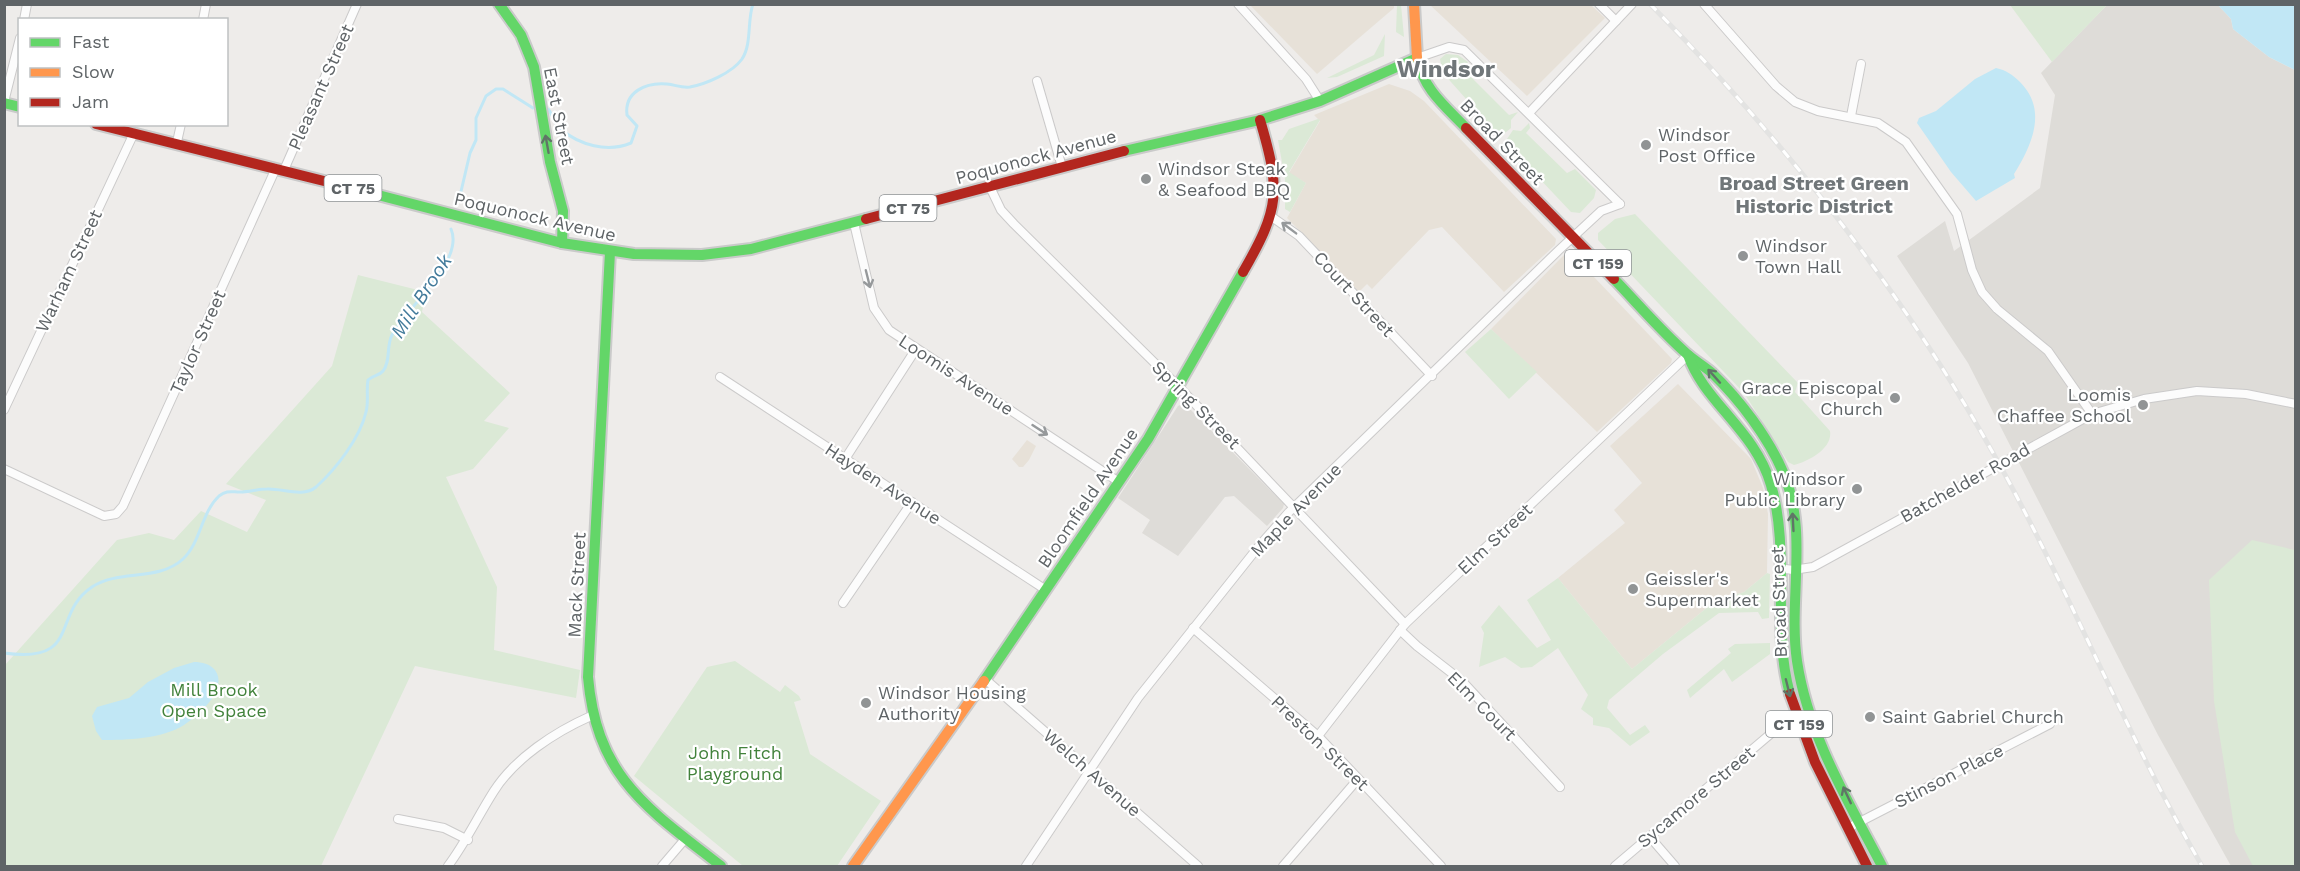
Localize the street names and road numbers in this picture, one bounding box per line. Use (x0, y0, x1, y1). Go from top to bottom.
street label: Pleasant Street (283, 20, 358, 153)
street label: East Street (540, 65, 579, 167)
street label: Broad Street (1456, 94, 1549, 189)
street label: Poquonock Avenue (953, 125, 1119, 188)
road number: CT 75 (324, 175, 382, 201)
street label: Poquonock Avenue (452, 188, 618, 245)
road number: CT 75 (880, 195, 936, 221)
street label: Warham Street (31, 206, 106, 335)
street label: Court Street (1310, 247, 1399, 341)
road number: CT 159 (1565, 250, 1631, 276)
street label: Taylor Street (165, 286, 230, 397)
street label: Loomis Avenue (895, 330, 1018, 419)
street label: Spring Street (1148, 356, 1245, 453)
street label: Bloomfield Avenue (1033, 424, 1142, 572)
street label: Hayden Avenue (821, 438, 945, 529)
street label: Batchelder Road (1896, 438, 2033, 527)
street label: Maple Avenue (1246, 459, 1345, 561)
street label: Elm Street (1453, 498, 1537, 579)
street label: Mack Street (563, 531, 590, 638)
street label: Broad Street (1766, 546, 1791, 658)
street label: Elm Court (1444, 667, 1522, 745)
street label: Preston Street (1267, 691, 1374, 795)
road number: CT 159 (1766, 711, 1832, 737)
street label: Welch Avenue (1039, 724, 1146, 821)
street label: Stinson Place (1891, 739, 2007, 812)
street label: Sycamore Street (1633, 741, 1759, 852)

